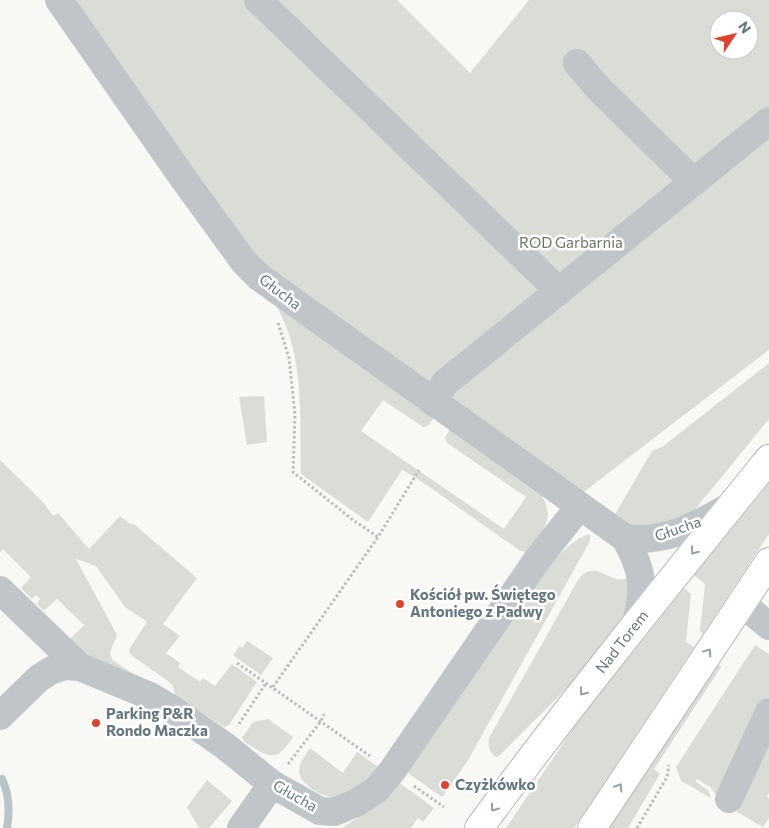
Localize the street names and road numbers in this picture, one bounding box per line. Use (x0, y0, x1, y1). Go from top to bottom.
street label: Głucha (256, 270, 305, 313)
street label: Głucha (652, 512, 703, 544)
street label: Nad Torem (591, 606, 651, 676)
street label: Głucha (270, 775, 321, 815)

